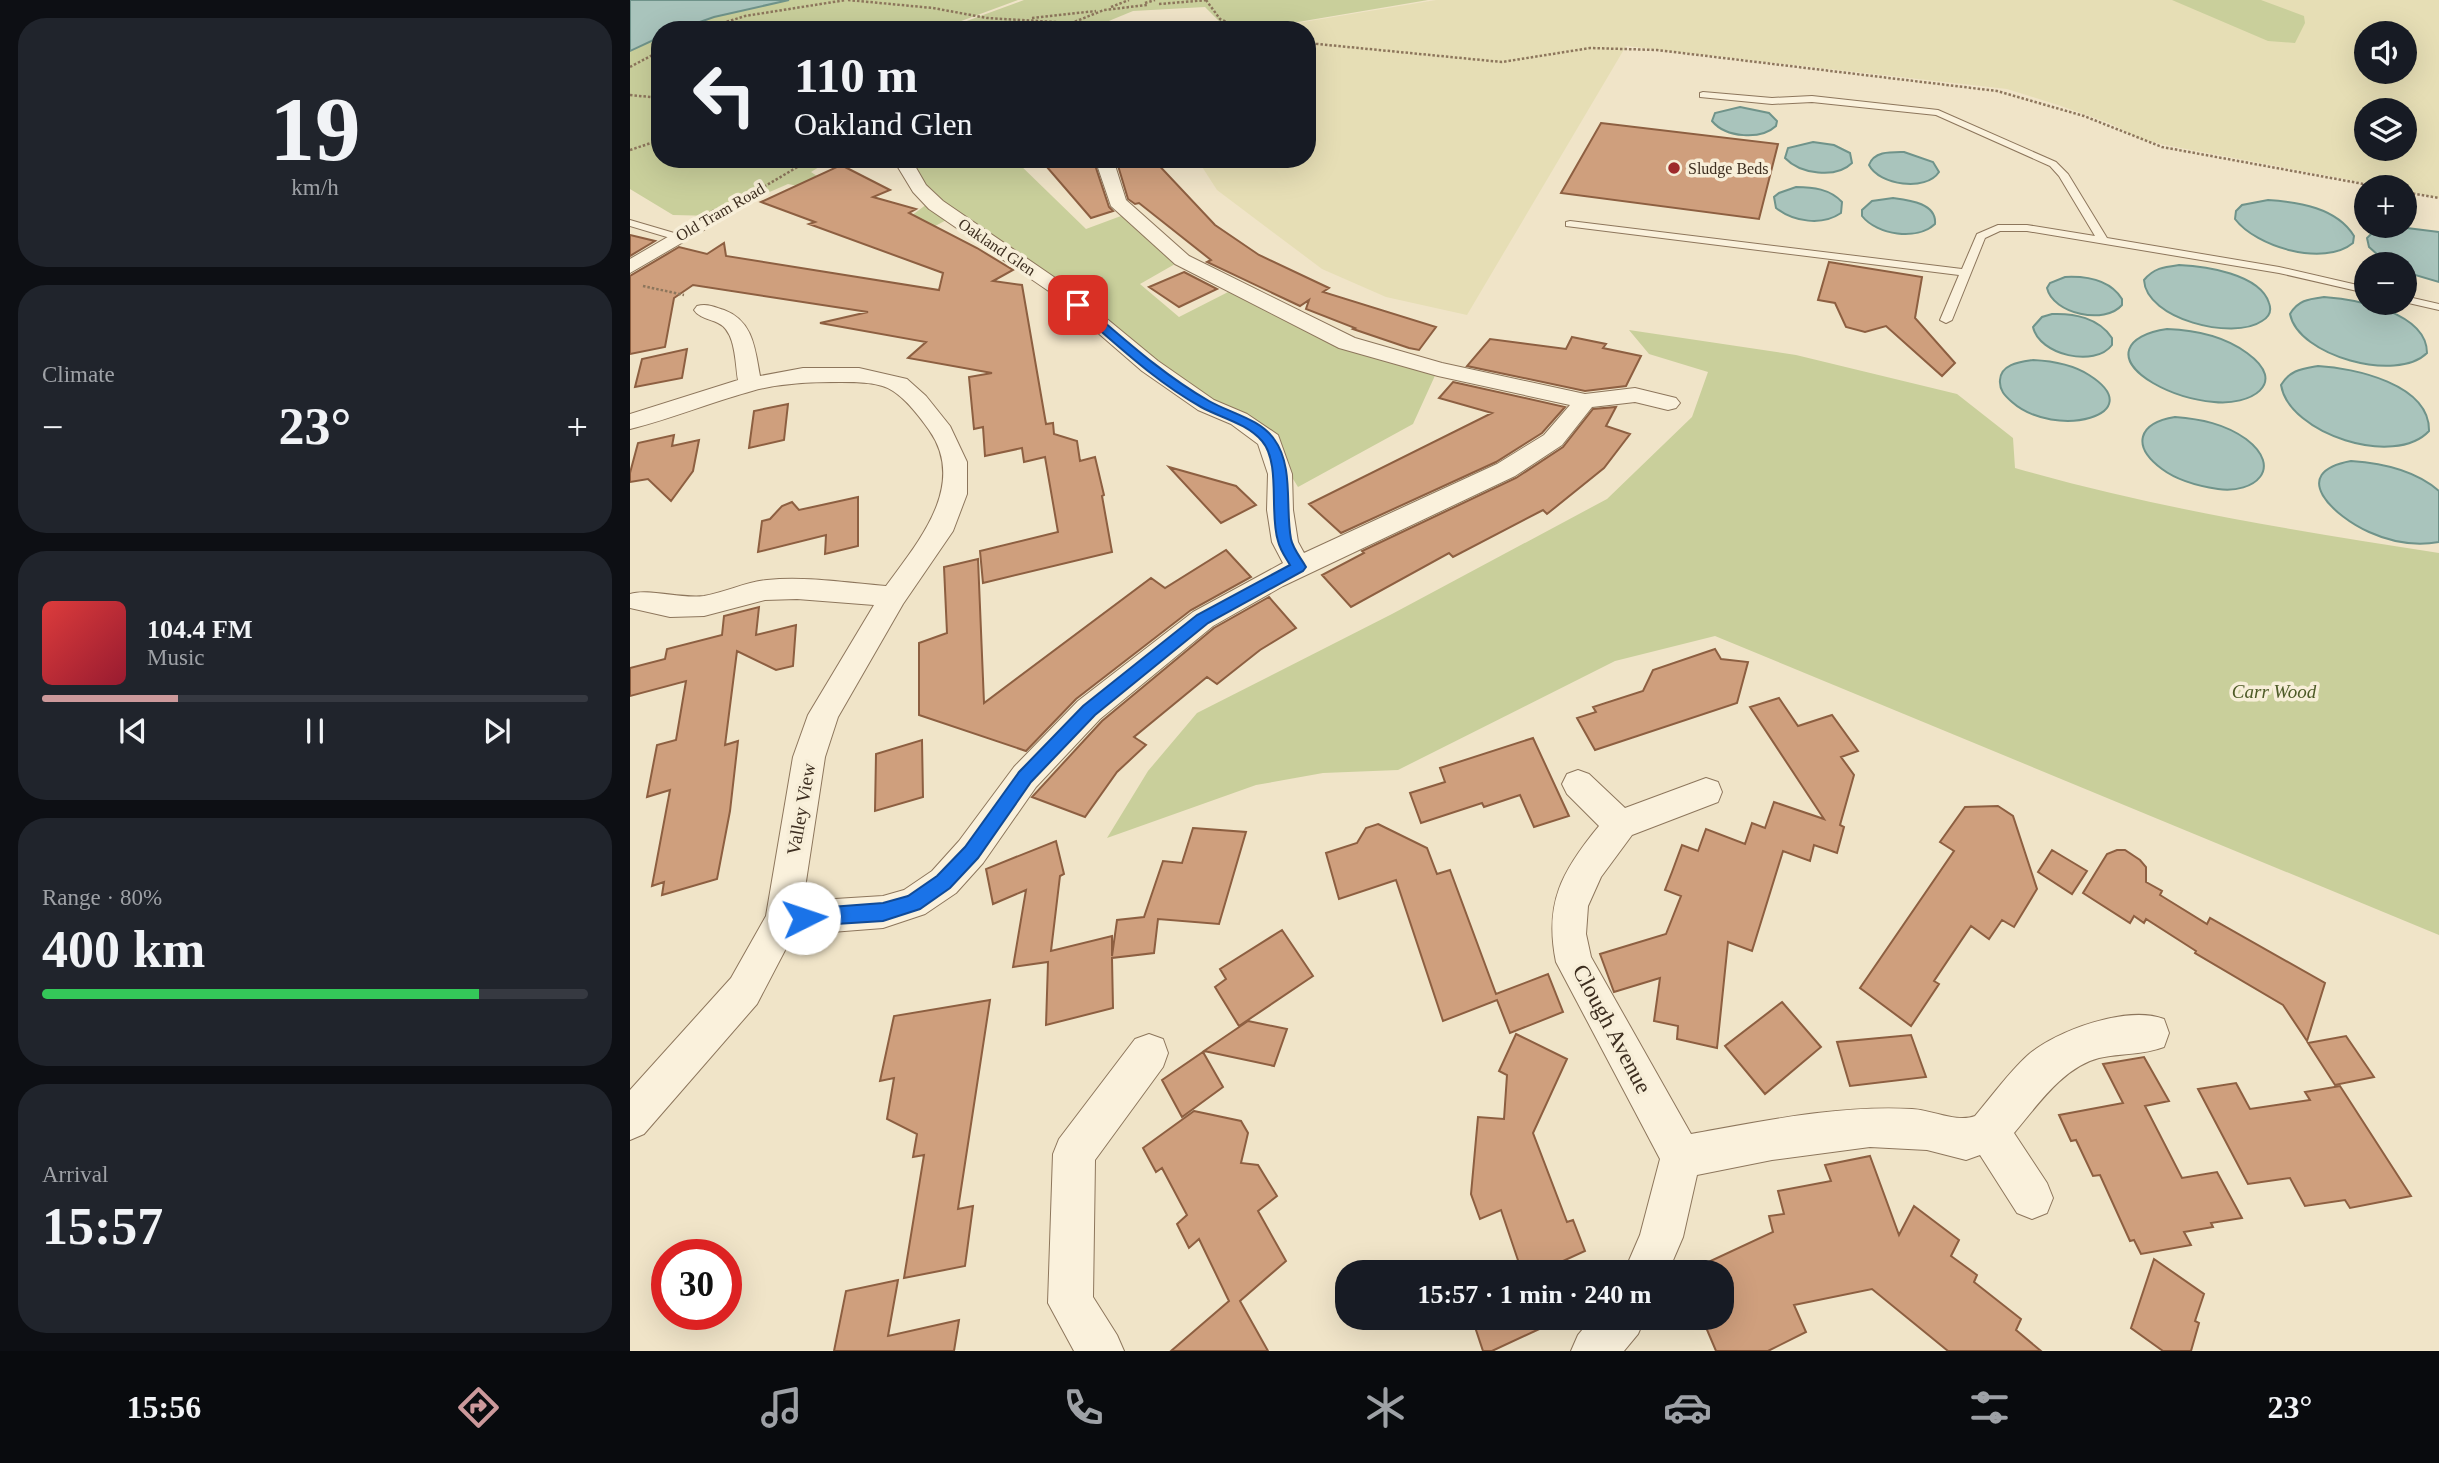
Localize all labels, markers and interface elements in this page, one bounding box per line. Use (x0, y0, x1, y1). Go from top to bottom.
map controls (2354, 21, 2417, 315)
button: sound (2354, 21, 2417, 84)
text: 110 m (794, 48, 918, 103)
icon: left (679, 49, 770, 140)
text: 19 (270, 79, 361, 180)
button: layers (2354, 98, 2417, 161)
text: Oakland Glen (794, 106, 973, 142)
marker: Sludge Beds (1666, 160, 1682, 176)
place label: Sludge Beds (1688, 160, 1768, 178)
text: km/h (291, 175, 339, 200)
button: + (2354, 175, 2417, 238)
street label: Old Tram Road (673, 180, 767, 244)
street label: Oakland Glen (955, 215, 1039, 279)
button: − (2354, 252, 2417, 315)
pin (1048, 275, 1108, 335)
icon: arrive (1059, 286, 1097, 324)
text: Climate (42, 362, 115, 387)
text: 23° (279, 398, 351, 455)
text: − (42, 406, 63, 448)
text: + (567, 406, 588, 448)
text: 104.4 FM (147, 615, 252, 644)
text: Music (147, 645, 205, 670)
park label: Carr Wood (2232, 681, 2317, 702)
icon: previous (114, 712, 152, 750)
icon: pause (296, 712, 334, 750)
icon: next (478, 712, 516, 750)
street label: Valley View (783, 761, 819, 857)
position arrow (767, 881, 841, 955)
text: Range · 80% (42, 885, 162, 910)
text: 400 km (42, 921, 205, 978)
street label: Clough Avenue (1568, 960, 1656, 1098)
text: Arrival (42, 1162, 108, 1187)
text: 15:57 (42, 1198, 163, 1255)
speed limit sign: 30 (651, 1239, 742, 1330)
text: 15:57 · 1 min · 240 m (1418, 1280, 1652, 1309)
icon: directions (454, 1383, 503, 1432)
icon: music (757, 1383, 806, 1432)
icon: phone (1059, 1383, 1108, 1432)
icon: climate (1361, 1383, 1410, 1432)
icon: car (1663, 1383, 1712, 1432)
icon: filters (1965, 1383, 2014, 1432)
text: 15:56 (127, 1389, 201, 1425)
text: 23° (2268, 1389, 2312, 1425)

